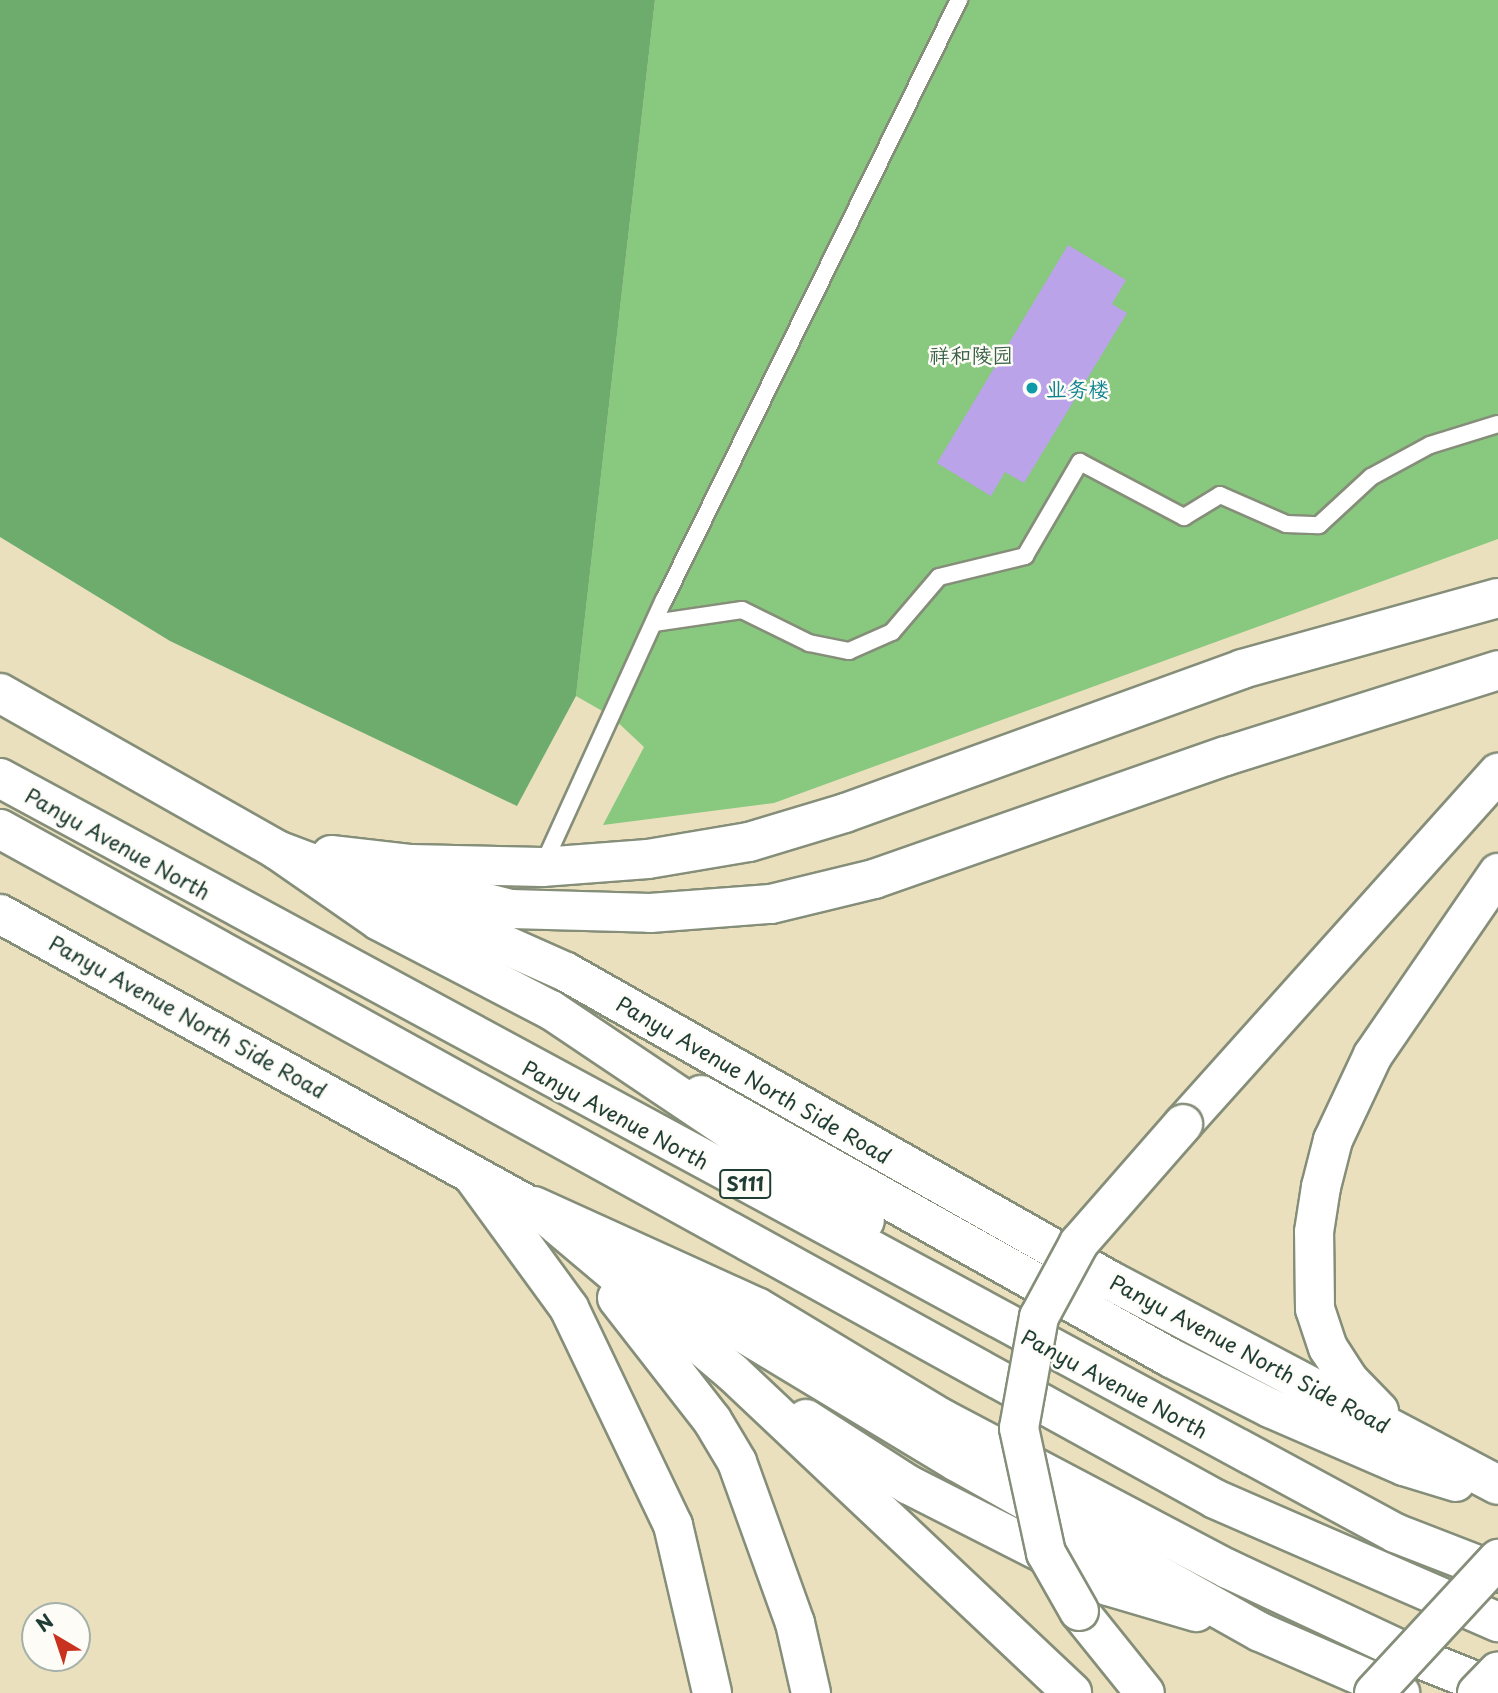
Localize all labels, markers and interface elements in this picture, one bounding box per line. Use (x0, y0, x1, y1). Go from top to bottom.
park label: 祥和陵园 (929, 341, 1013, 367)
place label: 业务楼 (1046, 375, 1109, 401)
marker: 业务楼 (1024, 380, 1040, 396)
street label: Panyu Avenue North (21, 782, 215, 904)
street label: Panyu Avenue North Side Road (45, 929, 331, 1103)
street label: Panyu Avenue North Side Road (612, 990, 896, 1168)
street label: Panyu Avenue North (519, 1054, 713, 1174)
road number: S111 (719, 1168, 771, 1200)
street label: Panyu Avenue North Side Road (1106, 1268, 1394, 1438)
street label: Panyu Avenue North (1018, 1323, 1212, 1443)
north arrow (21, 1602, 91, 1672)
text: N (29, 1607, 59, 1638)

